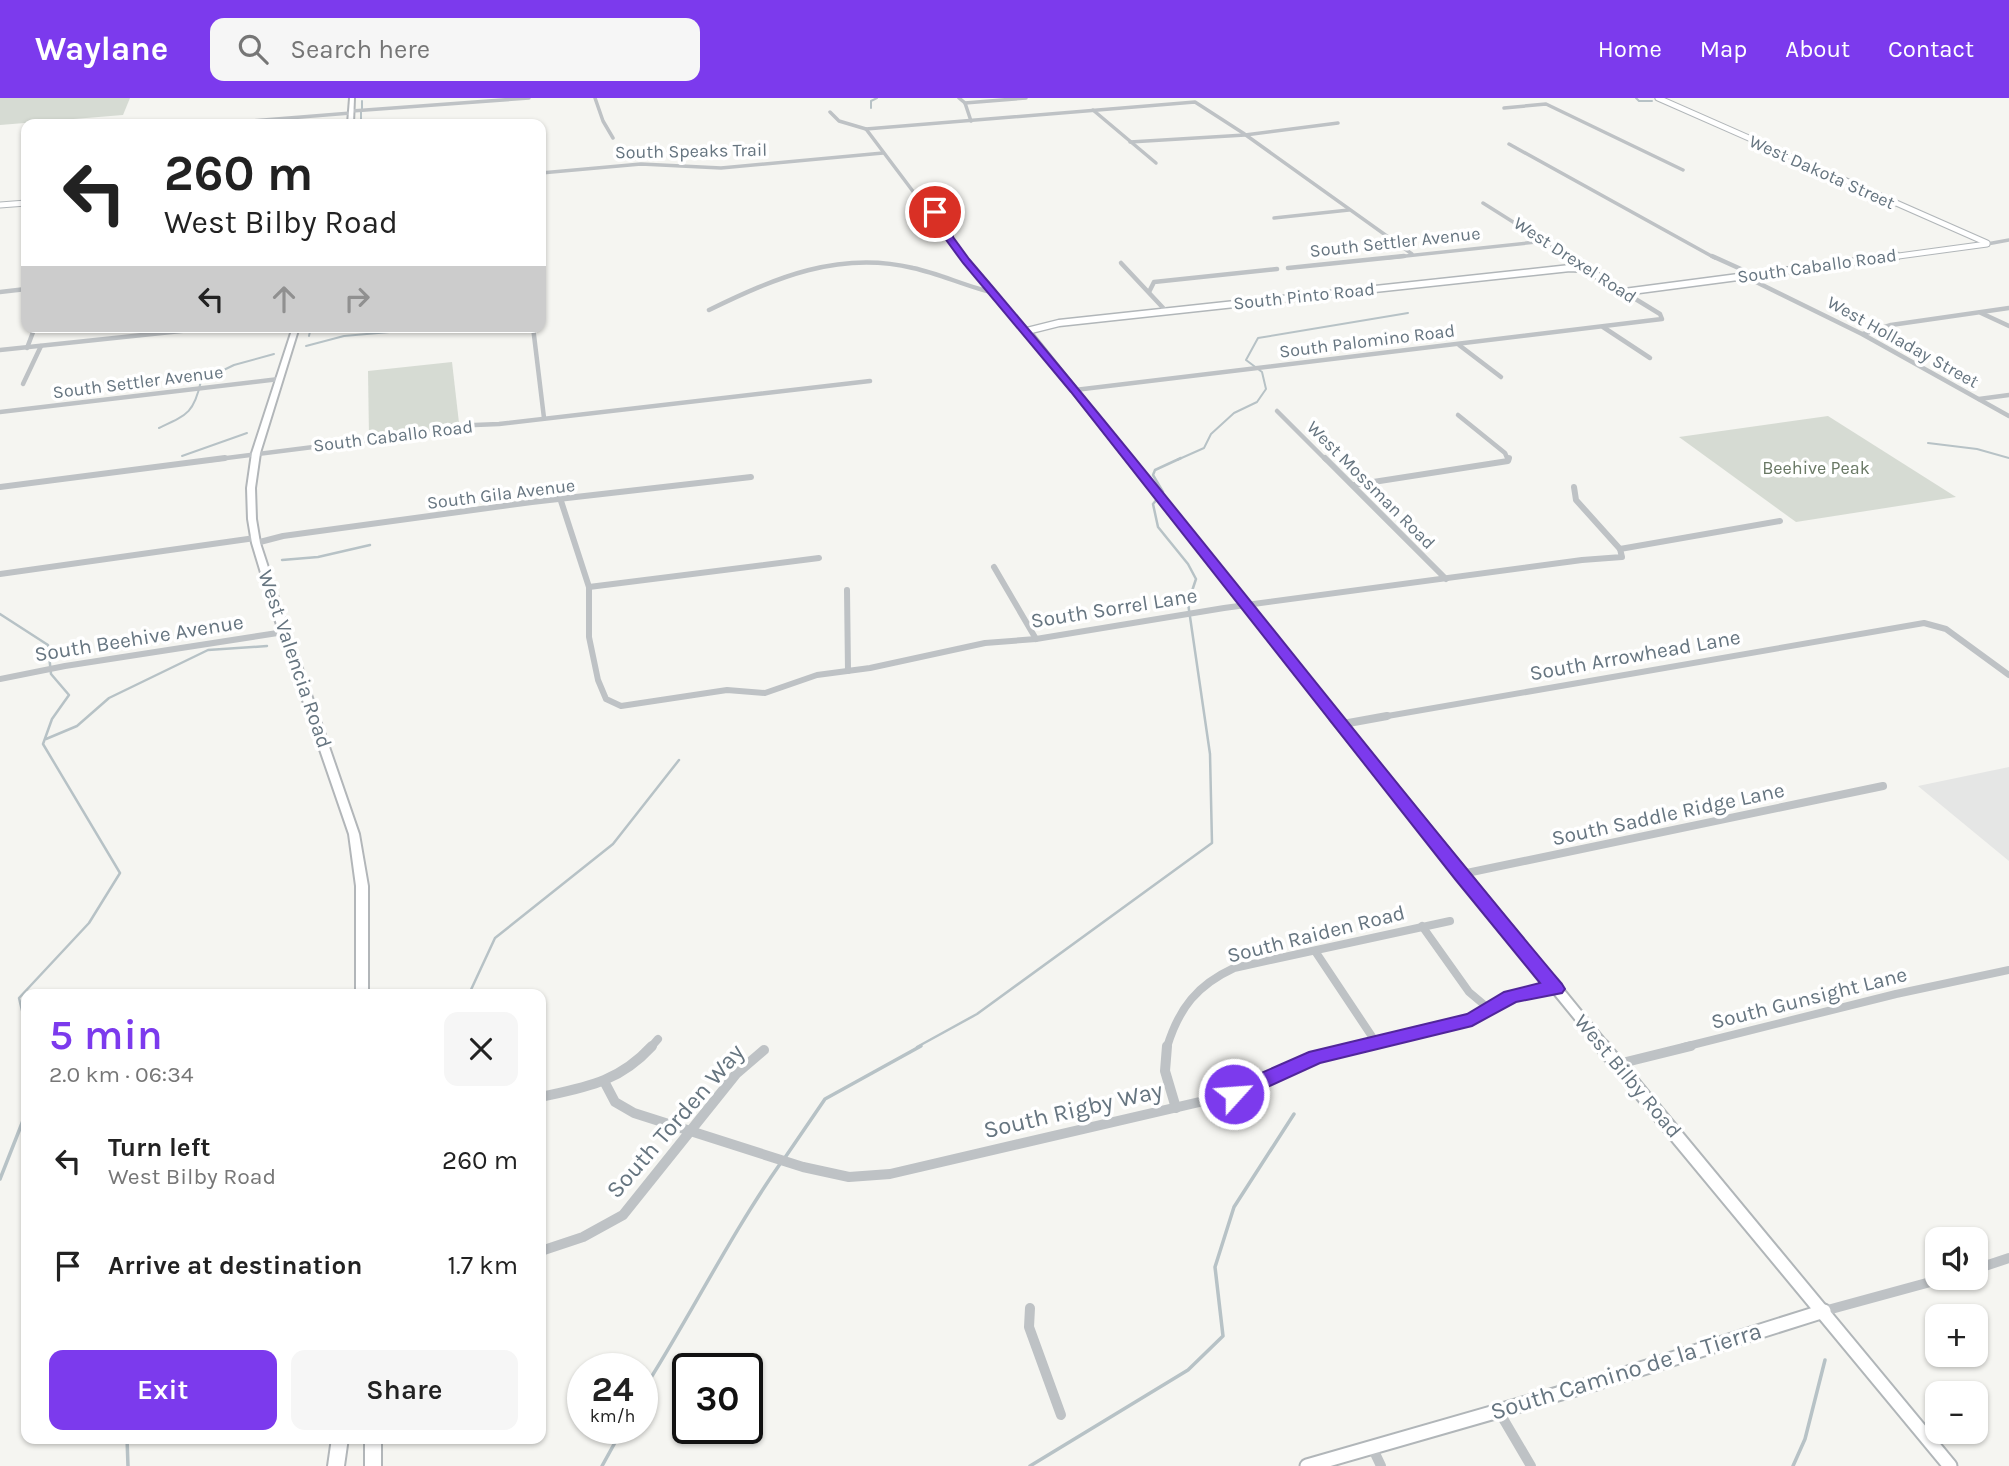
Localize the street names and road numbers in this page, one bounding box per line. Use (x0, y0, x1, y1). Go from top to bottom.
street label: West Dakota Street (1746, 130, 1899, 214)
street label: South Speaks Trail (615, 139, 767, 163)
street label: West Drexel Road (1509, 212, 1641, 308)
street label: South Settler Avenue (1309, 222, 1481, 262)
street label: South Caballo Road (1736, 244, 1898, 288)
street label: South Pinto Road (1232, 278, 1376, 314)
street label: West Holladay Street (1823, 291, 1983, 393)
street label: South Palomino Road (1278, 319, 1456, 363)
street label: South Settler Avenue (52, 361, 224, 403)
street label: South Caballo Road (312, 415, 474, 457)
street label: West Mossman Road (1302, 416, 1440, 554)
street label: South Gila Avenue (426, 474, 576, 514)
street label: West Valencia Road (253, 567, 337, 751)
street label: South Sorrel Lane (1029, 583, 1199, 633)
street label: South Beehive Avenue (33, 610, 245, 666)
street label: South Arrowhead Lane (1528, 625, 1742, 685)
street label: South Saddle Ridge Lane (1549, 778, 1787, 850)
street label: South Raiden Road (1225, 900, 1407, 968)
street label: South Gunsight Lane (1709, 962, 1909, 1034)
street label: West Bilby Road (1569, 1009, 1687, 1143)
street label: South Torden Way (600, 1038, 750, 1204)
street label: South Rigby Way (981, 1076, 1165, 1144)
street label: South Camino de la Tierra (1487, 1316, 1765, 1426)

